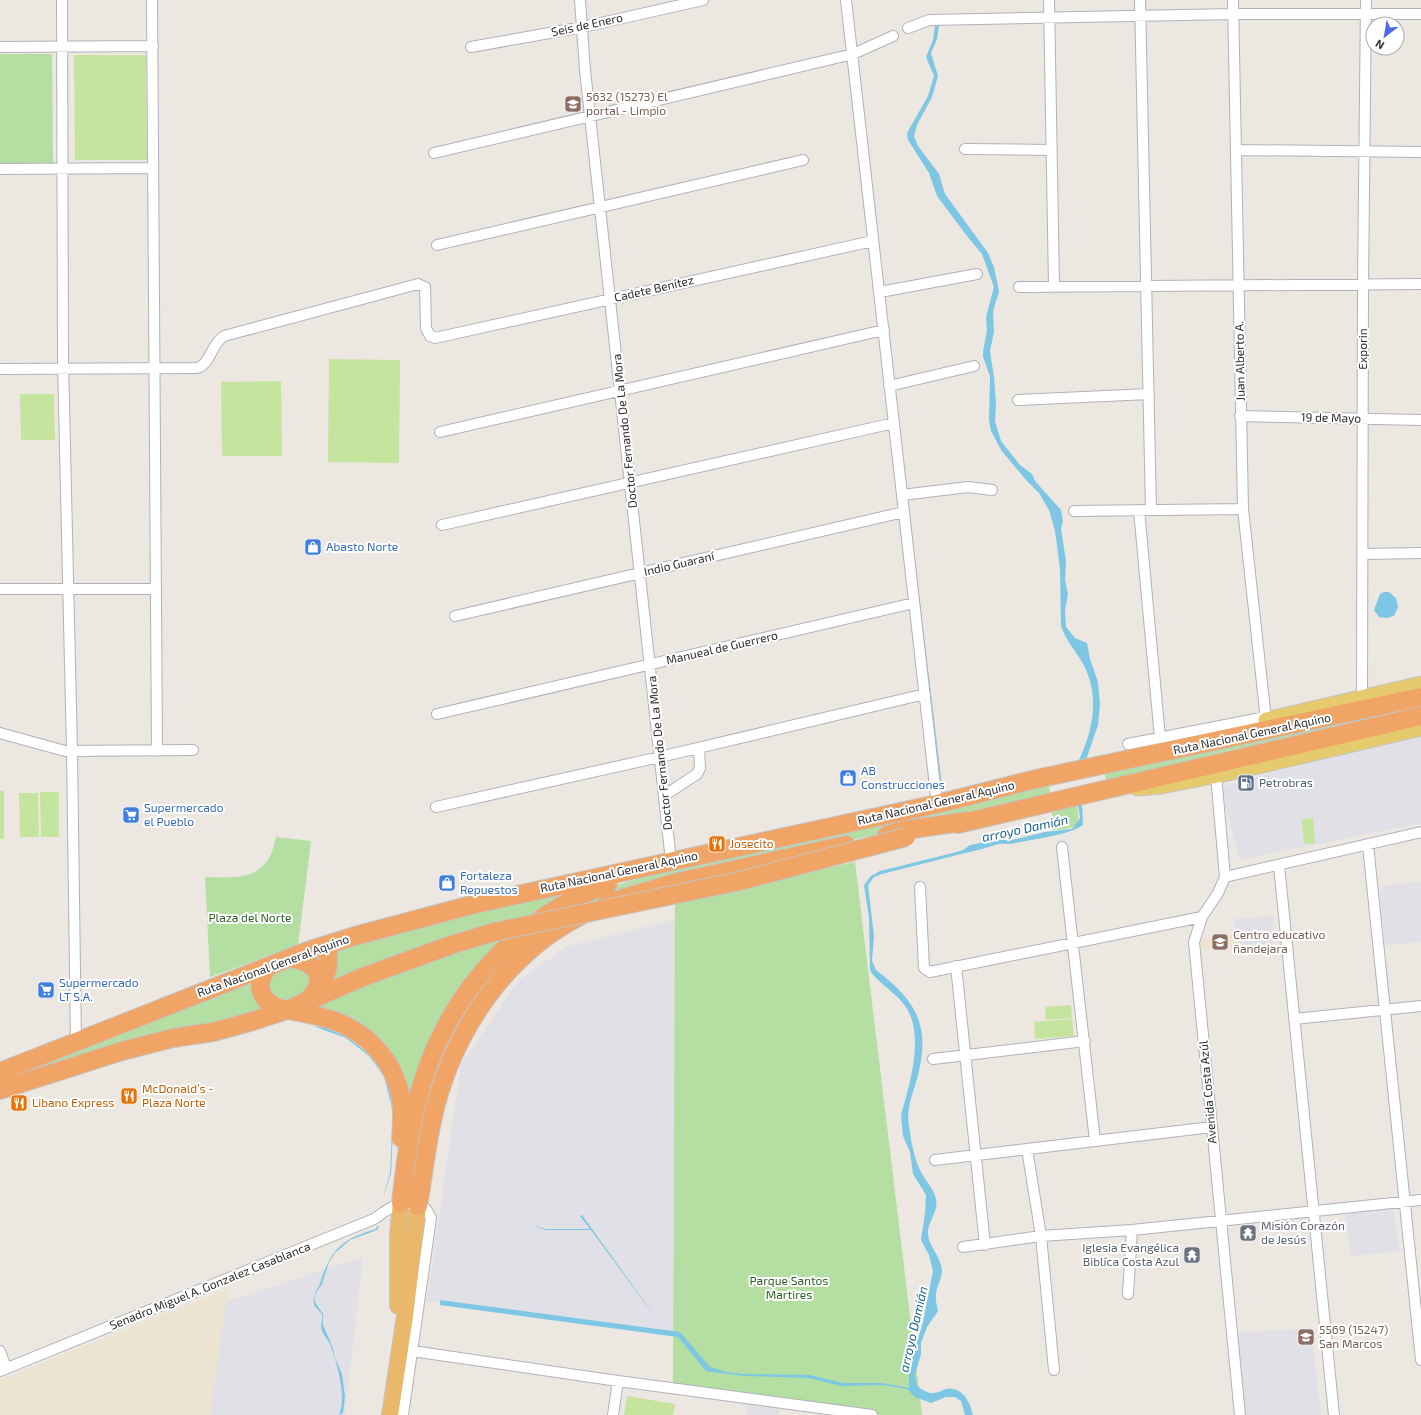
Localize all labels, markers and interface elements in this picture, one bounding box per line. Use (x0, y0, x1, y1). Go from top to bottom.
street label: Seis de Enero (550, 10, 624, 38)
north arrow (1365, 16, 1405, 56)
text: N (1373, 37, 1386, 53)
place label: 5632 (15273) El portal - Limpio (586, 89, 668, 117)
school or university icon: 5632 (15273) El portal - Limpio (563, 94, 583, 114)
street label: Cadete Benítez (613, 272, 695, 304)
street label: Juan Alberto A. (1231, 321, 1247, 401)
street label: Exporin (1355, 328, 1369, 370)
street label: Doctor Fernando De La Mora (609, 353, 639, 509)
street label: 19 de Mayo (1301, 409, 1362, 425)
shop icon: Abasto Norte (303, 537, 323, 557)
place label: Abasto Norte (326, 539, 398, 553)
street label: Indio Guaraní (642, 548, 716, 578)
street label: Manueal de Guerrero (665, 627, 779, 667)
street label: Doctor Fernando De La Mora (644, 675, 674, 831)
street label: Ruta Nacional General Aquino (1172, 709, 1332, 757)
place label: AB Construcciones (861, 763, 945, 791)
shop icon: AB Construcciones (838, 768, 858, 788)
fuel station icon: Petrobras (1236, 773, 1256, 793)
place label: Petrobras (1259, 775, 1313, 789)
street label: Ruta Nacional General Aquino (856, 777, 1016, 827)
place label: Supermercado el Pueblo (144, 800, 224, 828)
supermarket icon: Supermercado el Pueblo (121, 805, 141, 825)
water label: arroyo Damián (980, 811, 1070, 845)
restaurant icon: Josecito (707, 834, 727, 854)
place label: Josecito (730, 836, 774, 850)
street label: Ruta Nacional General Aquino (539, 847, 699, 895)
place label: Fortaleza Repuestos (460, 868, 518, 896)
shop icon: Fortaleza Repuestos (437, 873, 457, 893)
park label: Plaza del Norte (209, 910, 291, 924)
place label: Centro educativo ñandejara (1233, 927, 1325, 956)
street label: Ruta Nacional General Aquino (195, 931, 351, 999)
school or university icon: Centro educativo ñandejara (1210, 932, 1230, 952)
place label: Supermercado LT S.A. (59, 975, 139, 1003)
supermarket icon: Supermercado LT S.A. (36, 980, 56, 1000)
street label: Avenida Costa Azúl (1195, 1040, 1218, 1144)
place label: McDonald’s - Plaza Norte (142, 1081, 214, 1109)
restaurant icon: McDonald’s - Plaza Norte (119, 1086, 139, 1106)
restaurant icon: Libano Express (9, 1093, 29, 1113)
place label: Libano Express (32, 1095, 114, 1109)
place label: Misión Corazón de Jesús (1261, 1218, 1345, 1246)
temple icon: Misión Corazón de Jesús (1238, 1223, 1258, 1243)
street label: Senadro Miguel A. Gonzalez Casablanca (107, 1238, 312, 1332)
place label: Iglesia Evangélica Biblíca Costa Azul (1082, 1240, 1179, 1268)
temple icon: Iglesia Evangélica Biblíca Costa Azul (1182, 1245, 1202, 1265)
park label: Parque Santos Martires (750, 1273, 828, 1301)
water label: arroyo Damián (895, 1284, 931, 1374)
place label: 5569 (15247) San Marcos (1319, 1322, 1388, 1350)
school or university icon: 5569 (15247) San Marcos (1296, 1327, 1316, 1347)

